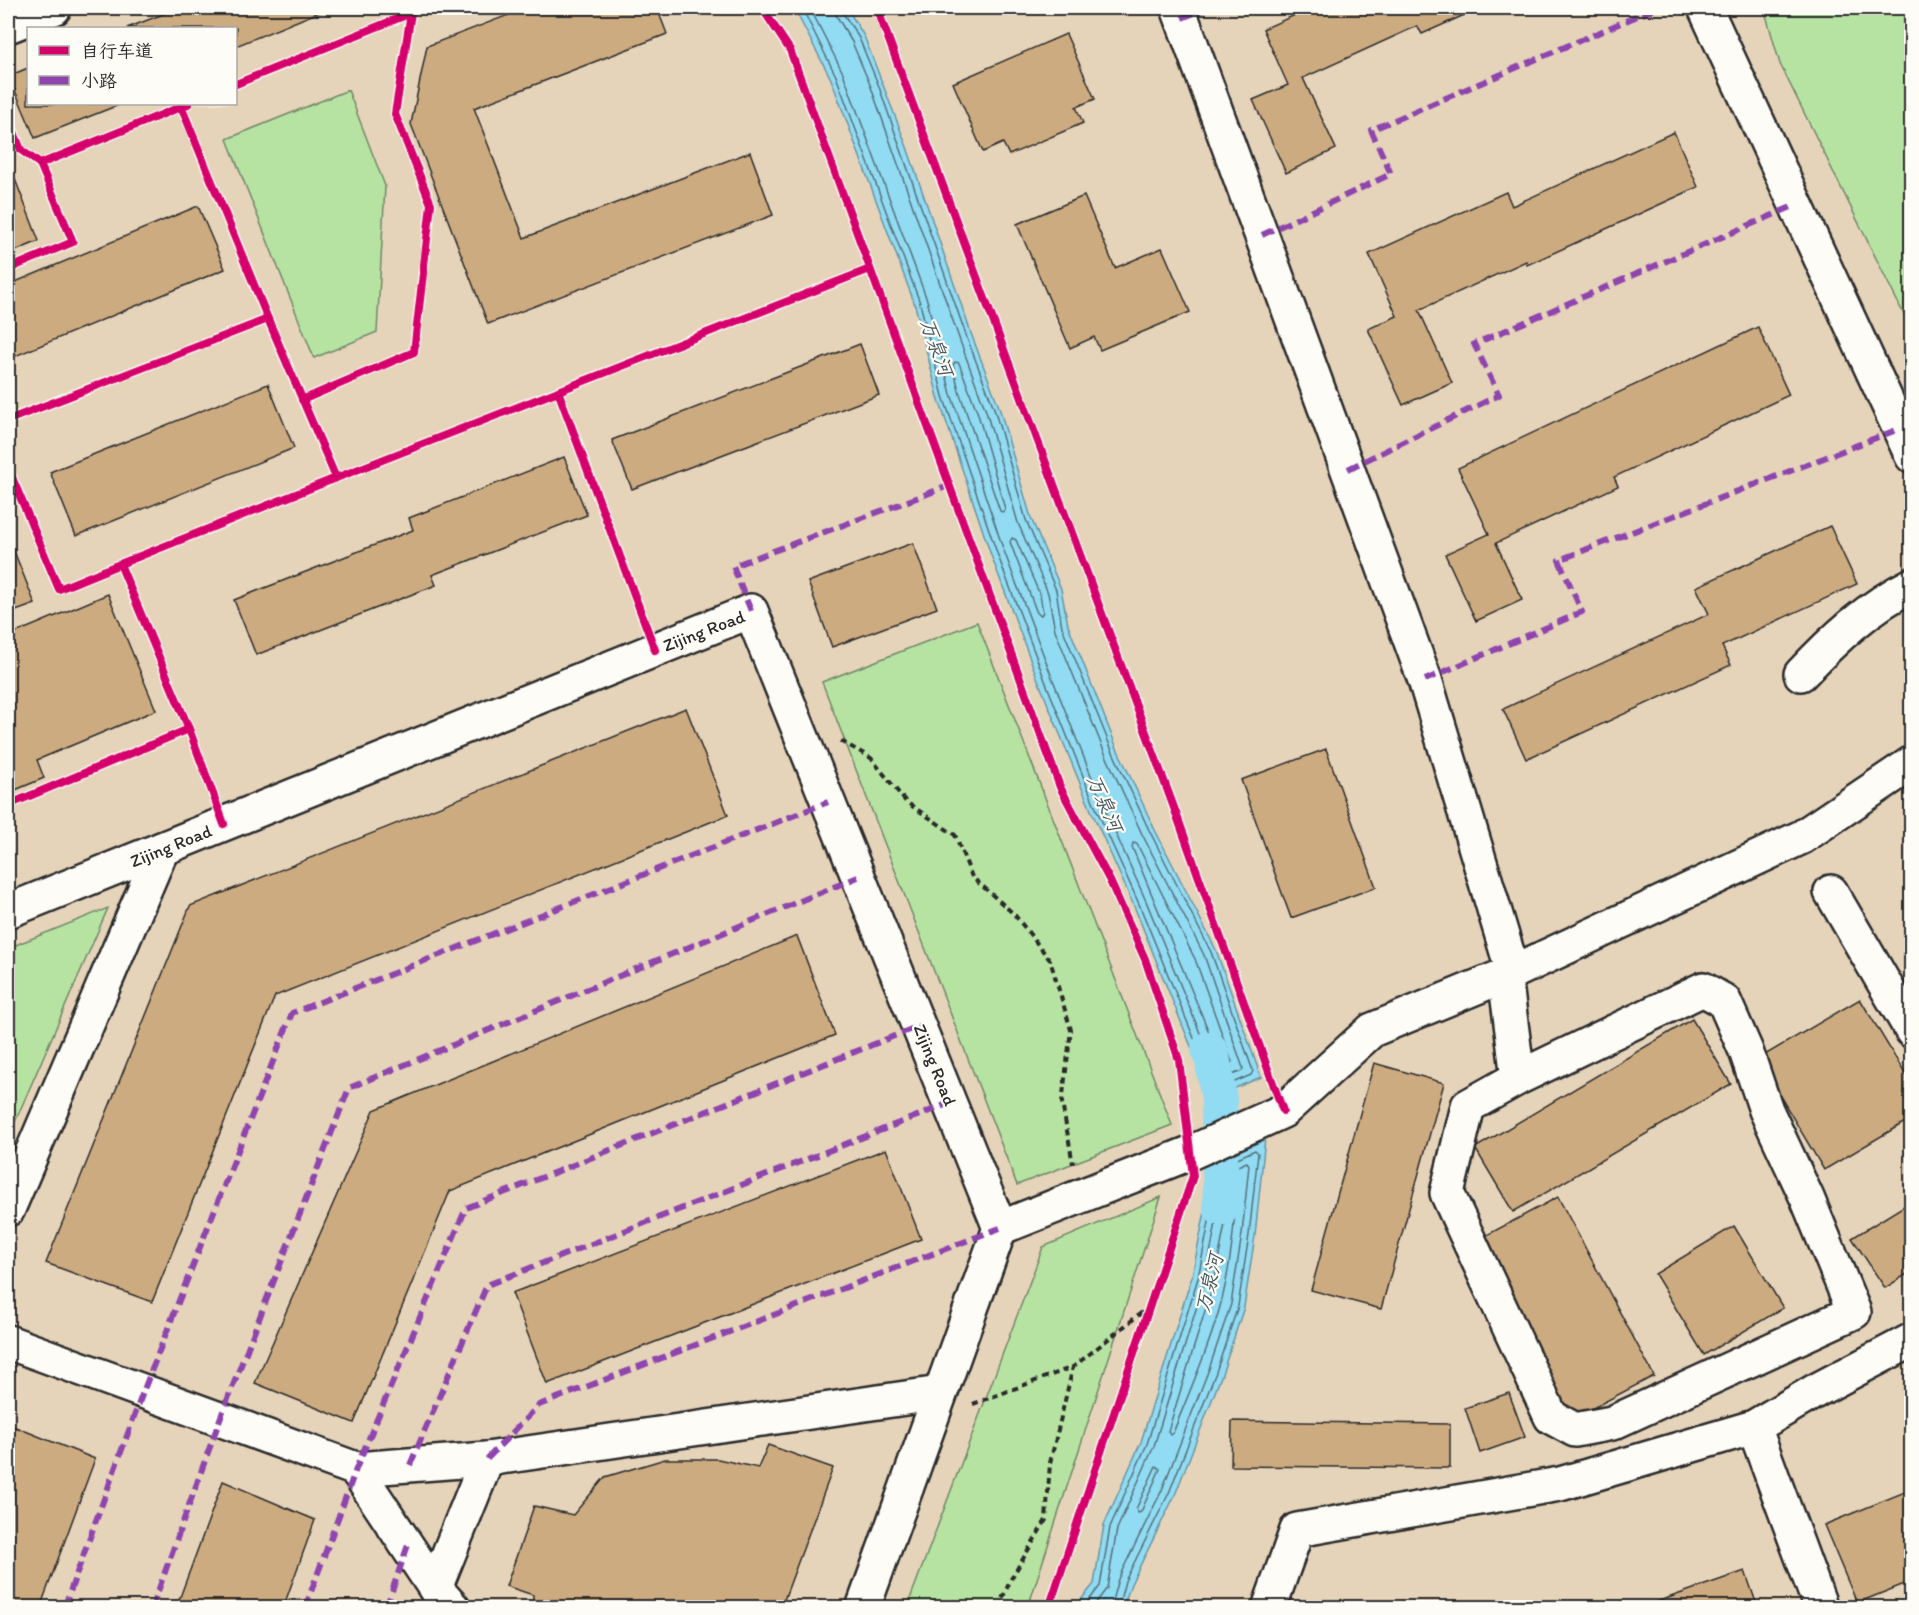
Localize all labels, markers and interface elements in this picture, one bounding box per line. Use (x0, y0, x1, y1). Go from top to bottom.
legend (27, 27, 237, 105)
text: 自行车道 (81, 40, 153, 62)
text: 小路 (81, 70, 117, 92)
water label: 万泉河 (915, 315, 960, 382)
street label: Zijing Road (660, 605, 748, 657)
water label: 万泉河 (1082, 771, 1129, 838)
street label: Zijing Road (127, 820, 215, 872)
street label: Zijing Road (909, 1021, 961, 1109)
water label: 万泉河 (1190, 1248, 1229, 1315)

